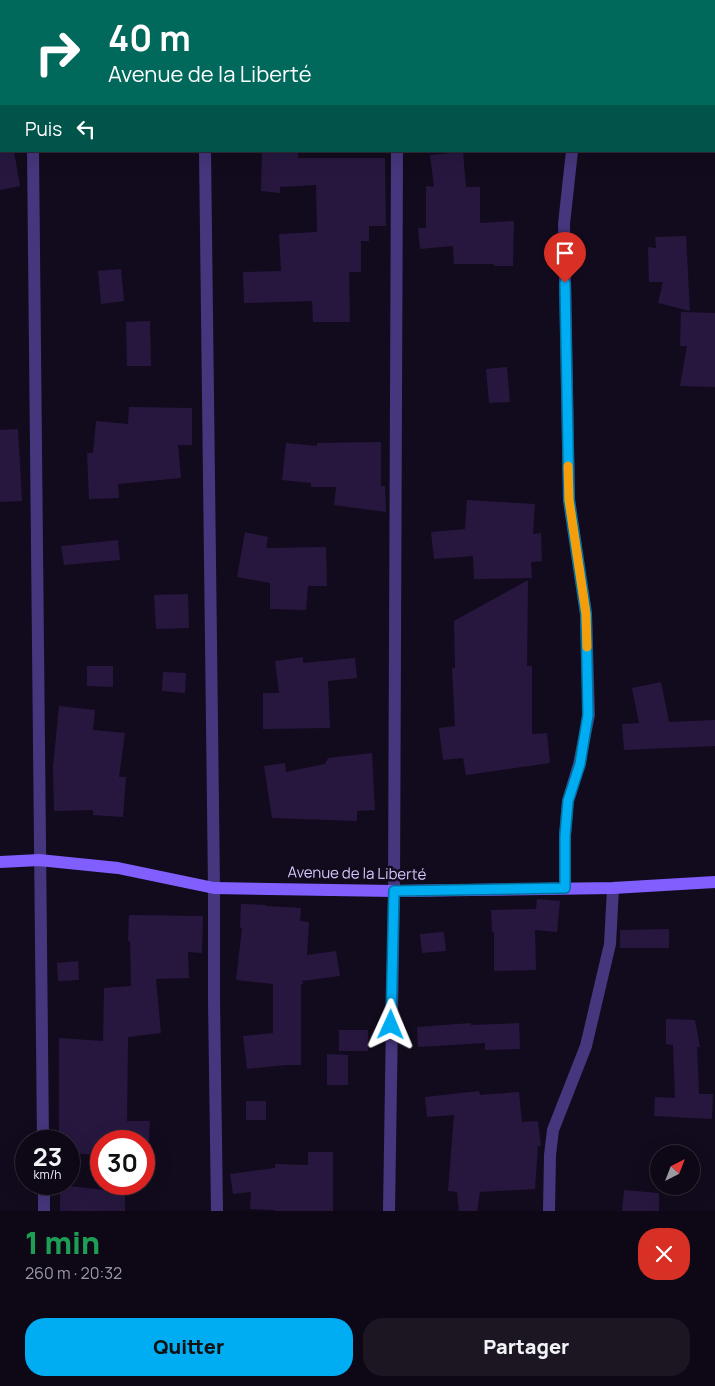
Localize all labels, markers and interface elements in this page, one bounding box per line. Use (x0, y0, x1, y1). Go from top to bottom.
text: 40 m (108, 14, 191, 62)
icon: right (25, 20, 90, 85)
text: Avenue de la Liberté (108, 59, 312, 89)
icon: left (72, 115, 100, 143)
text: Puis (25, 116, 62, 142)
pin (544, 232, 586, 283)
icon: arrive (551, 239, 579, 267)
street label: Avenue de la Liberté (287, 861, 427, 885)
position arrow (364, 998, 416, 1050)
speed limit sign: 30 (90, 1130, 155, 1195)
text: 23 (33, 1139, 62, 1174)
north arrow (650, 1145, 700, 1195)
map controls (650, 1145, 700, 1195)
text: km/h (34, 1166, 61, 1183)
text: 1 min (25, 1222, 100, 1263)
button: close (638, 1228, 690, 1280)
text: 260 m · 20:32 (25, 1262, 122, 1284)
button: Quitter (25, 1318, 353, 1376)
button: Partager (363, 1318, 690, 1376)

